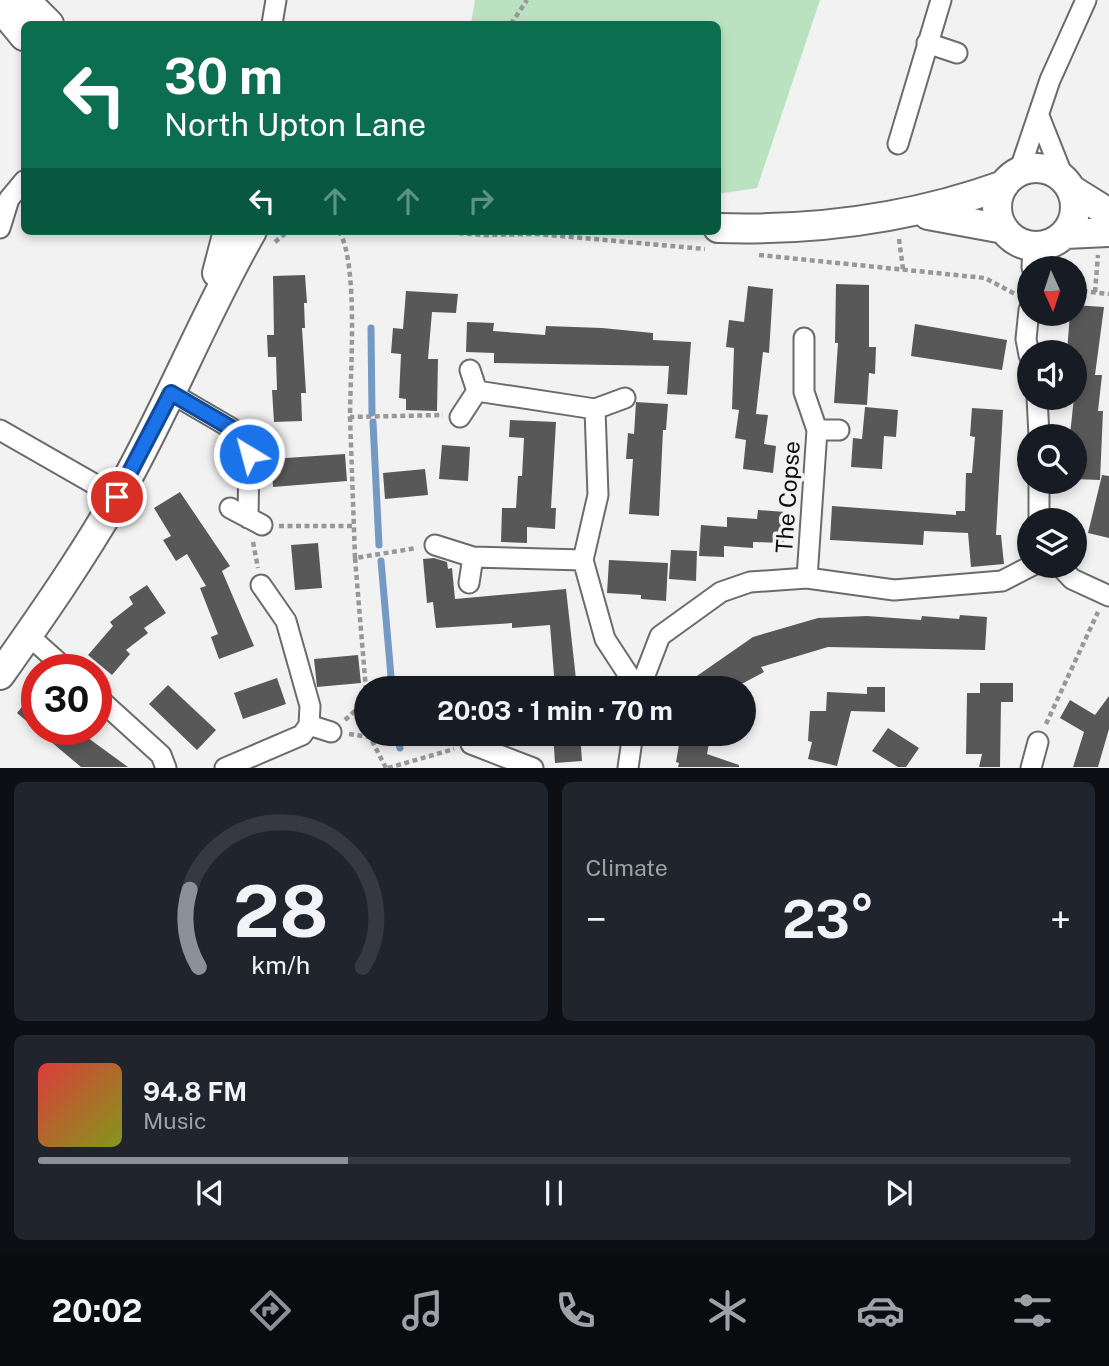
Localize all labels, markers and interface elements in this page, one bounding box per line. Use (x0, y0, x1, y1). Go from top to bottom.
text: 30 m (164, 47, 283, 105)
icon: left (49, 49, 140, 140)
text: North Upton Lane (164, 106, 426, 143)
icon: left (243, 182, 281, 220)
icon: ahead (316, 182, 354, 220)
icon: ahead (389, 182, 427, 220)
icon: right (462, 182, 500, 220)
north arrow (1017, 256, 1087, 326)
map controls (1017, 256, 1087, 578)
button: sound (1017, 340, 1087, 410)
position arrow (212, 417, 286, 491)
button: search (1017, 424, 1087, 494)
street label: The Copse (770, 440, 805, 554)
pin (87, 467, 147, 527)
icon: arrive (98, 478, 136, 516)
button: layers (1017, 508, 1087, 578)
speed limit sign: 30 (21, 654, 112, 745)
text: 20:03 · 1 min · 70 m (437, 695, 673, 726)
text: Climate (586, 854, 668, 881)
text: 28 (233, 869, 328, 954)
text: 23° (782, 889, 874, 950)
text: − (586, 897, 607, 942)
text: + (1050, 897, 1071, 942)
text: km/h (251, 950, 310, 980)
text: 94.8 FM (143, 1076, 247, 1107)
text: Music (143, 1107, 207, 1134)
icon: previous (191, 1174, 229, 1212)
icon: pause (535, 1174, 573, 1212)
icon: next (880, 1174, 918, 1212)
icon: directions (246, 1286, 295, 1335)
icon: music (398, 1286, 447, 1335)
icon: phone (551, 1286, 600, 1335)
icon: climate (703, 1286, 752, 1335)
icon: car (856, 1286, 905, 1335)
icon: filters (1008, 1286, 1057, 1335)
text: 20:02 (52, 1292, 142, 1329)

